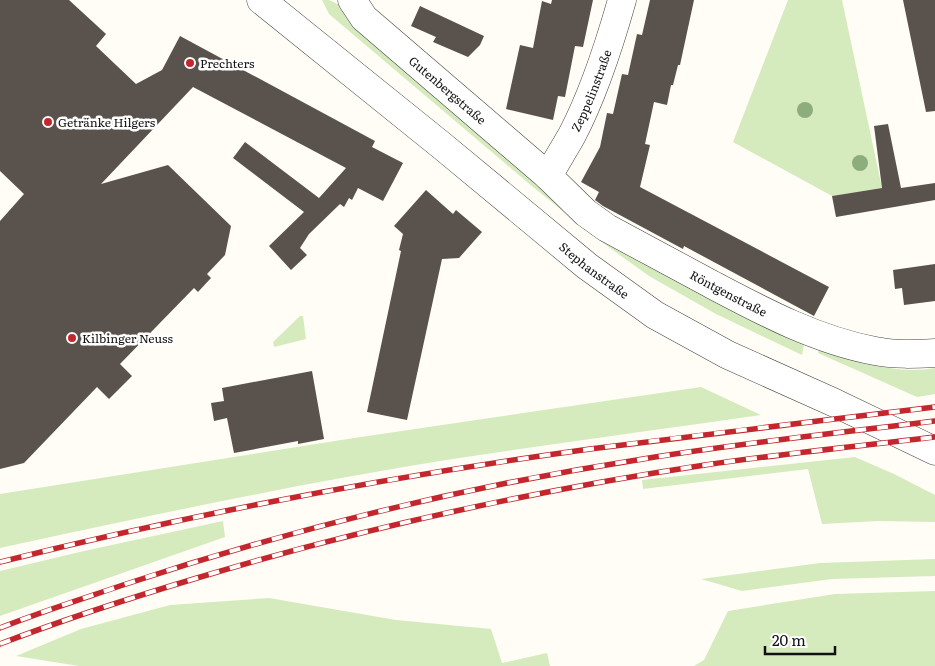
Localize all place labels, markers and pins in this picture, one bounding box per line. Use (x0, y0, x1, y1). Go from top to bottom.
place label: Prechters (200, 54, 255, 72)
marker: Prechters (184, 57, 196, 69)
place label: Getränke Hilgers (58, 113, 156, 131)
marker: Getränke Hilgers (42, 116, 54, 128)
place label: Kilbinger Neuss (82, 329, 174, 347)
marker: Kilbinger Neuss (66, 332, 78, 344)

